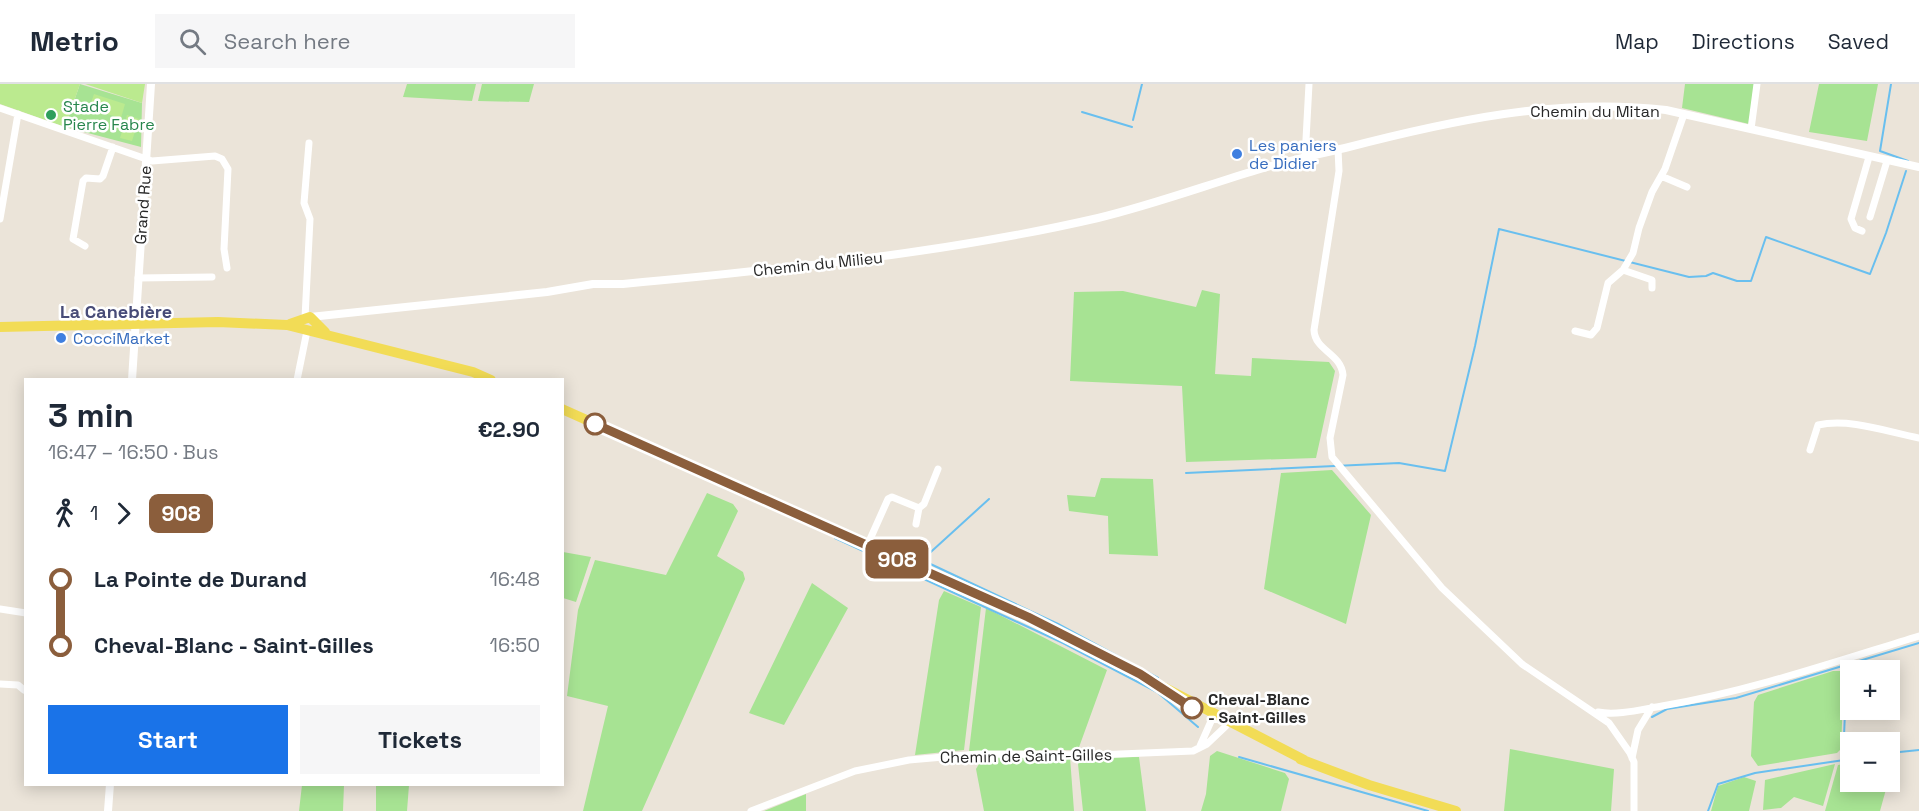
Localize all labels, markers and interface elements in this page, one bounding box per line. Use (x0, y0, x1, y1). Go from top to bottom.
search box (155, 14, 575, 68)
text: Metrio (30, 23, 119, 59)
icon: search (176, 25, 209, 58)
text: Search here (224, 27, 351, 55)
text: Map (1615, 28, 1659, 55)
text: Directions (1692, 28, 1795, 55)
text: Saved (1828, 28, 1889, 55)
place label: Stade Pierre Fabre (63, 96, 155, 135)
street label: Chemin du Mitan (1530, 101, 1660, 122)
marker: Stade Pierre Fabre (44, 108, 58, 122)
place label: Les paniers de Didier (1249, 135, 1337, 174)
marker: Les paniers de Didier (1230, 147, 1244, 161)
street label: Grand Rue (130, 165, 156, 245)
street label: Chemin du Milieu (752, 247, 884, 281)
district label: La Canebière (60, 300, 172, 323)
place label: CocciMarket (73, 328, 170, 349)
marker: CocciMarket (54, 331, 68, 345)
text: 3 min (48, 395, 134, 437)
unlabelled marker (584, 413, 606, 435)
text: €2.90 (478, 415, 540, 443)
text: 16:47 – 16:50 · Bus (48, 439, 219, 465)
icon: walk (48, 497, 81, 530)
icon: forward (107, 497, 140, 530)
text: 1 (90, 500, 98, 526)
text: 908 (161, 500, 201, 527)
line badge: 908 (862, 540, 932, 578)
text: 908 (877, 546, 917, 573)
text: La Pointe de Durand (94, 565, 307, 593)
text: 16:48 (489, 566, 540, 592)
text: Cheval-Blanc - Saint-Gilles (94, 631, 374, 659)
text: 16:50 (490, 632, 540, 658)
map controls (1840, 660, 1900, 792)
button: + (1840, 660, 1900, 720)
place label: Cheval-Blanc - Saint-Gilles (1208, 689, 1310, 728)
marker: Cheval-Blanc - Saint-Gilles (1181, 697, 1203, 719)
button: Start (48, 705, 288, 774)
button: Tickets (300, 705, 540, 774)
button: − (1840, 732, 1900, 792)
street label: Chemin de Saint-Gilles (940, 744, 1112, 768)

